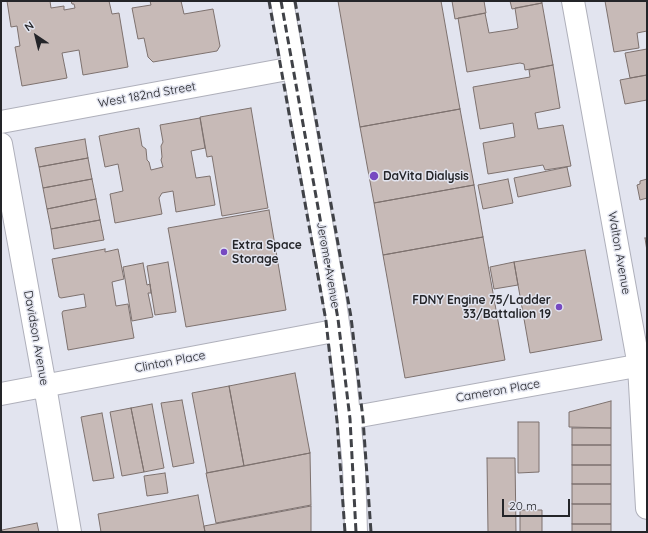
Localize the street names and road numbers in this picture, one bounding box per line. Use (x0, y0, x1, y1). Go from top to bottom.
street label: West 182nd Street (97, 79, 197, 111)
street label: Walton Avenue (605, 210, 633, 296)
street label: Jerome Avenue (313, 221, 343, 309)
street label: Davidson Avenue (21, 289, 51, 387)
street label: Clinton Place (133, 348, 207, 376)
street label: Cameron Place (455, 377, 541, 405)

